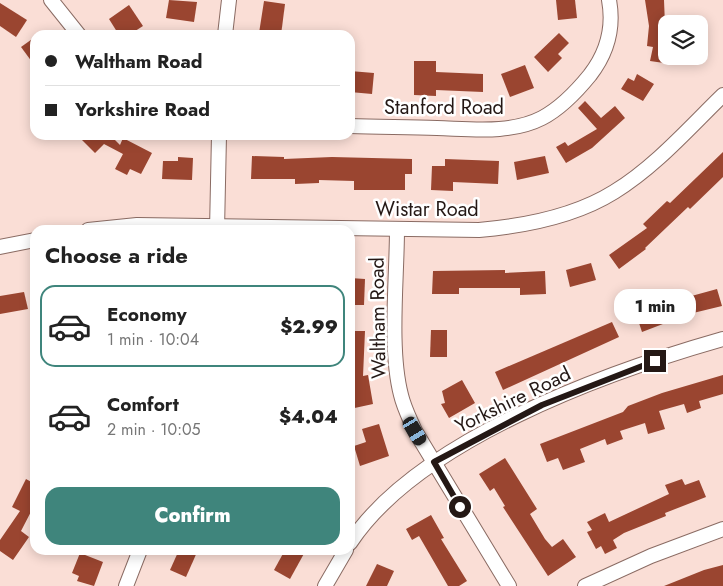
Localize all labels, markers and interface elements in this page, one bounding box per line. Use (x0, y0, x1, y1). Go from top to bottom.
map controls (658, 15, 708, 65)
button: layers (658, 15, 708, 65)
text: Waltham Road (75, 48, 203, 75)
street label: Stanford Road (384, 93, 504, 122)
text: Yorkshire Road (75, 96, 210, 123)
street label: Wistar Road (375, 195, 479, 224)
text: Choose a ride (45, 239, 188, 271)
street label: Waltham Road (362, 257, 394, 379)
callout: 1 min (614, 288, 696, 324)
text: 1 min (635, 295, 675, 318)
text: Economy (107, 301, 187, 328)
icon: car (47, 304, 92, 349)
text: $2.99 (280, 313, 338, 340)
text: 1 min · 10:04 (107, 328, 199, 351)
route end (644, 350, 666, 372)
street label: Yorkshire Road (450, 359, 576, 441)
text: Comfort (107, 391, 179, 418)
icon: car (47, 394, 92, 439)
text: $4.04 (279, 403, 338, 430)
car (400, 414, 429, 448)
text: 2 min · 10:05 (107, 418, 201, 441)
button: Confirm (45, 487, 340, 545)
route start (449, 496, 471, 518)

